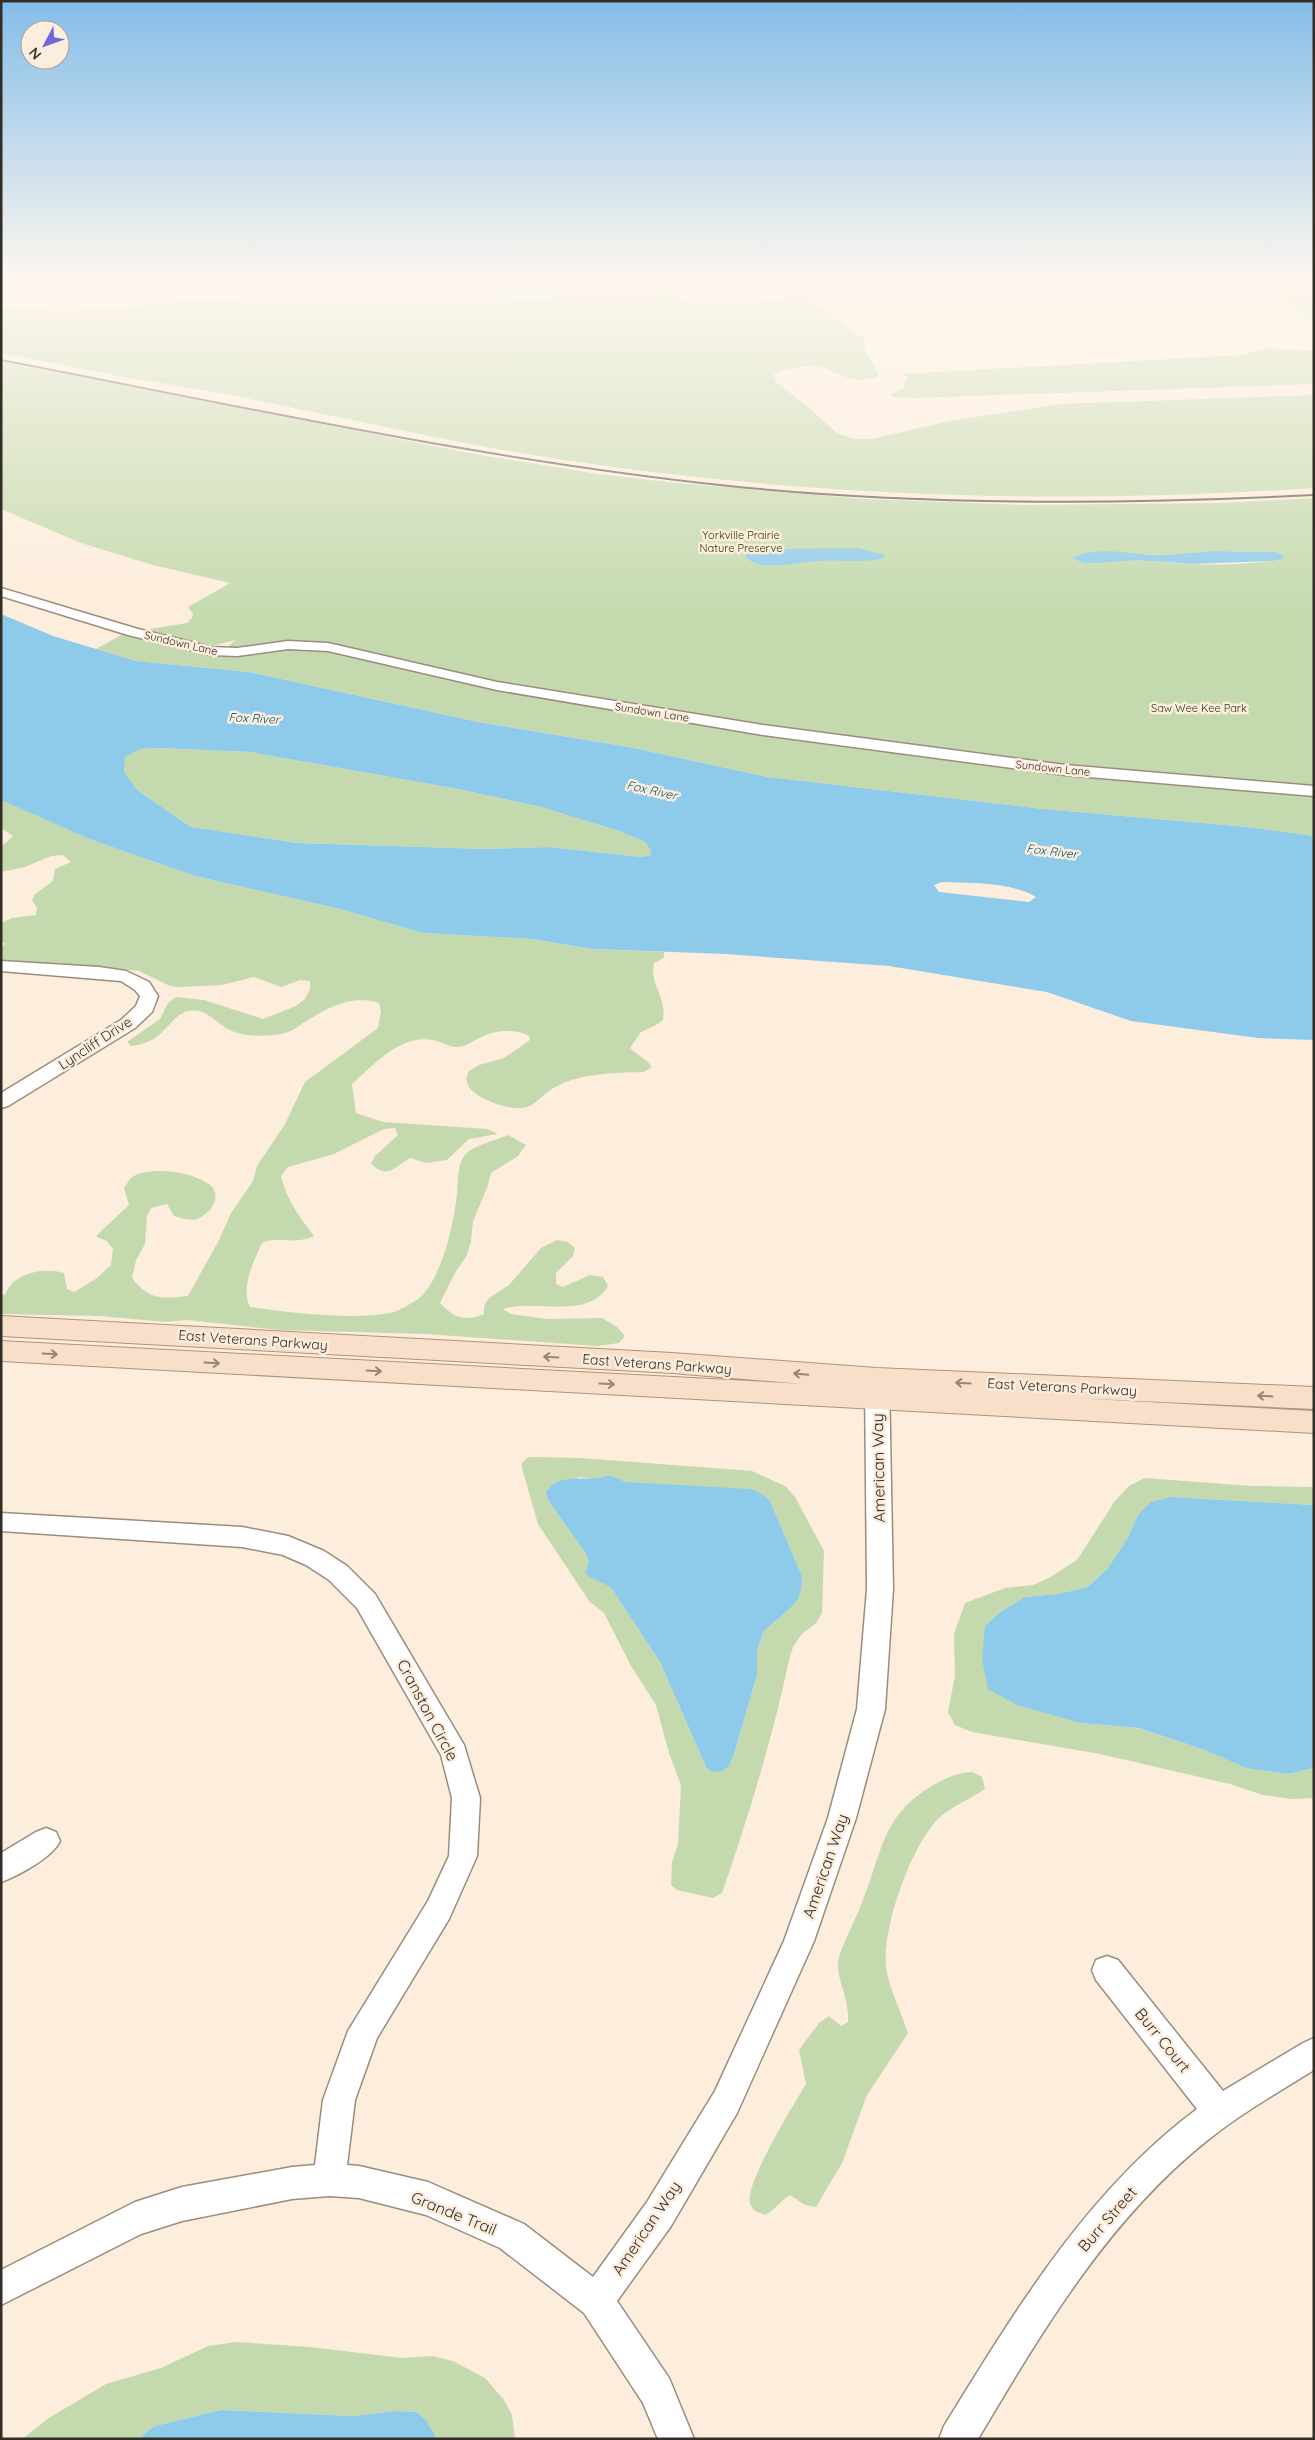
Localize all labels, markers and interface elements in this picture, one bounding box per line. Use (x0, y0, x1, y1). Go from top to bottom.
north arrow (20, 20, 70, 70)
text: N (25, 44, 45, 63)
park label: Yorkville Prairie Nature Preserve (700, 528, 782, 555)
street label: Sundown Lane (143, 628, 219, 658)
street label: Sundown Lane (614, 699, 690, 725)
park label: Saw Wee Kee Park (1151, 701, 1247, 715)
water label: Fox River (228, 709, 281, 727)
street label: Sundown Lane (1015, 757, 1091, 779)
water label: Fox River (625, 777, 680, 803)
water label: Fox River (1026, 840, 1080, 862)
street label: Lyncliff Drive (55, 1012, 135, 1073)
street label: East Veterans Parkway (178, 1326, 328, 1354)
one-way arrow (42, 1349, 58, 1359)
street label: East Veterans Parkway (582, 1350, 732, 1378)
one-way arrow (543, 1353, 559, 1362)
one-way arrow (204, 1358, 220, 1367)
one-way arrow (366, 1367, 382, 1376)
one-way arrow (793, 1369, 809, 1378)
street label: East Veterans Parkway (987, 1374, 1137, 1400)
one-way arrow (955, 1378, 971, 1387)
one-way arrow (598, 1380, 614, 1389)
one-way arrow (1257, 1392, 1273, 1401)
street label: American Way (867, 1413, 889, 1523)
street label: Cranston Circle (393, 1656, 463, 1764)
street label: American Way (798, 1811, 852, 1921)
street label: Burr Court (1131, 2004, 1195, 2076)
street label: American Way (607, 2177, 685, 2279)
street label: Burr Street (1073, 2182, 1141, 2256)
street label: Grande Trail (408, 2187, 500, 2239)

